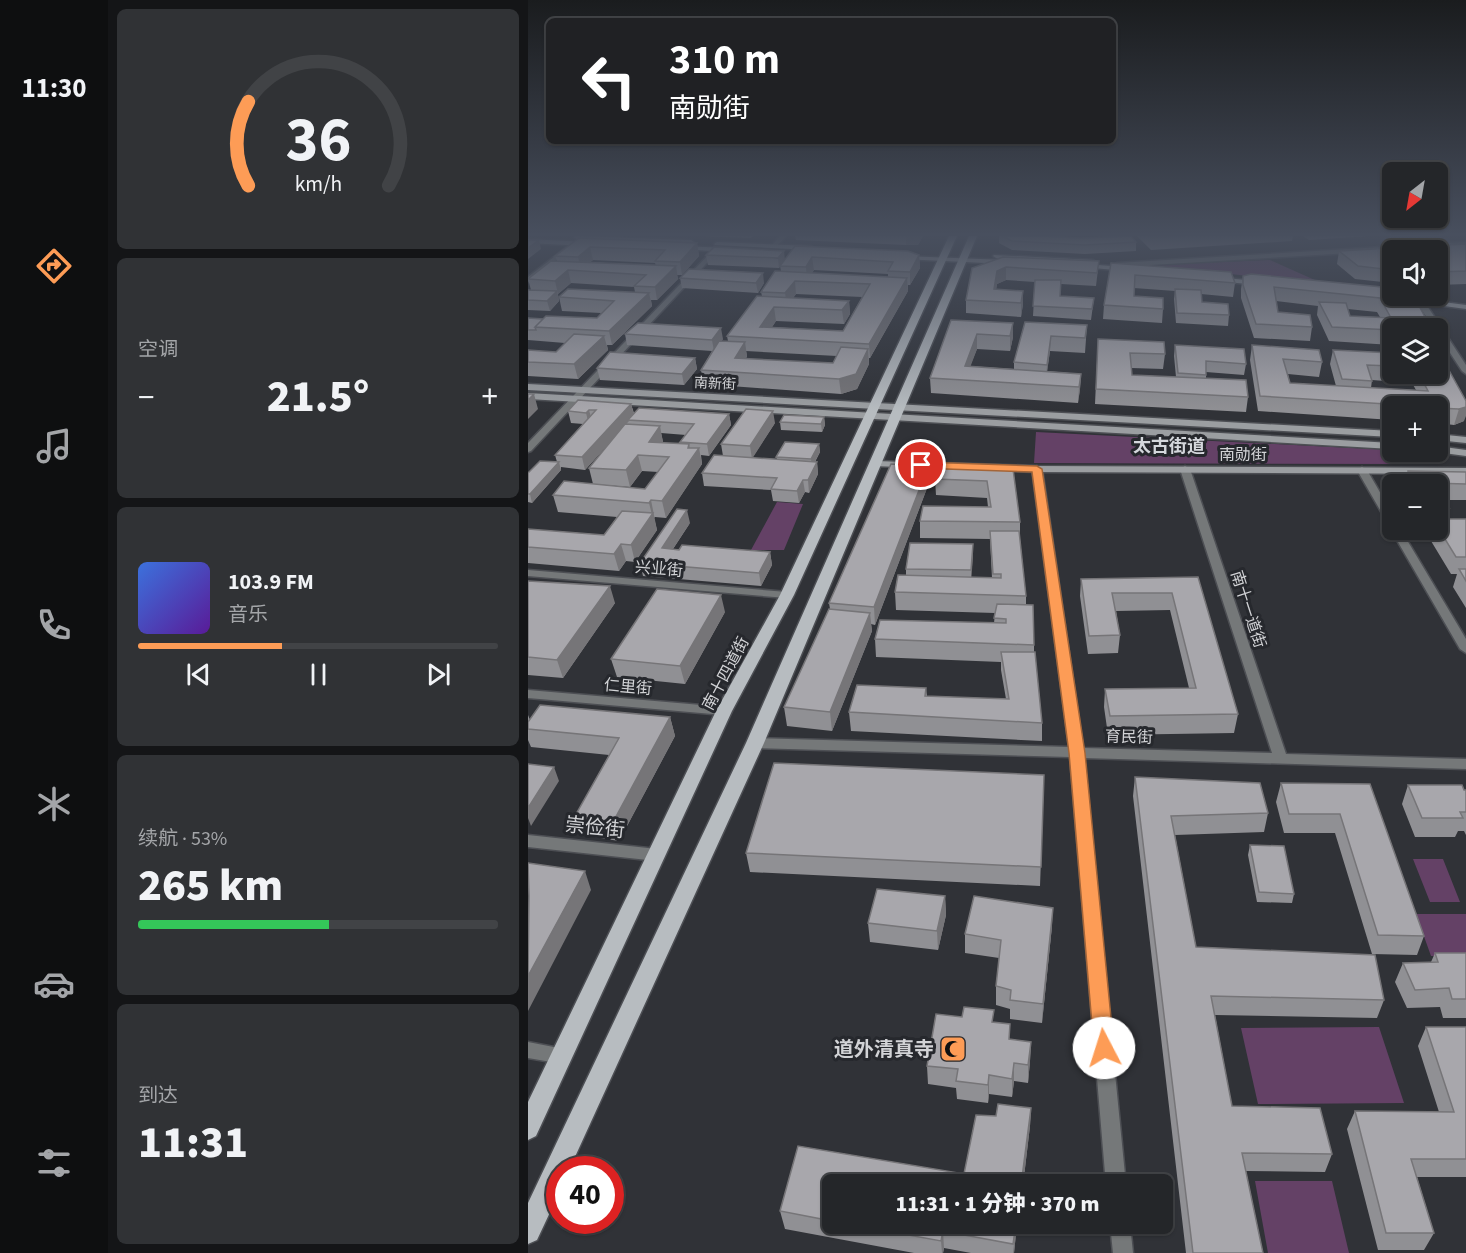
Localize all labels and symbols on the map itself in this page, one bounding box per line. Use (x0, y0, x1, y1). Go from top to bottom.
north arrow (1382, 162, 1448, 228)
street label: 南新街 (693, 373, 736, 395)
district label: 太古街道 (1133, 434, 1205, 459)
pin (895, 439, 946, 490)
street label: 南勋街 (1219, 444, 1267, 466)
street label: 兴业街 (634, 556, 684, 582)
street label: 南十一道街 (1225, 568, 1271, 651)
street label: 南十四道街 (697, 633, 754, 714)
street label: 仁里街 (603, 674, 653, 700)
street label: 育民街 (1105, 725, 1153, 749)
street label: 崇俭街 (564, 811, 626, 845)
position arrow (1072, 1016, 1136, 1080)
mosque icon: 道外清真寺 (938, 1034, 968, 1064)
place label: 道外清真寺 (834, 1036, 934, 1064)
speed limit sign: 40 (546, 1156, 624, 1234)

